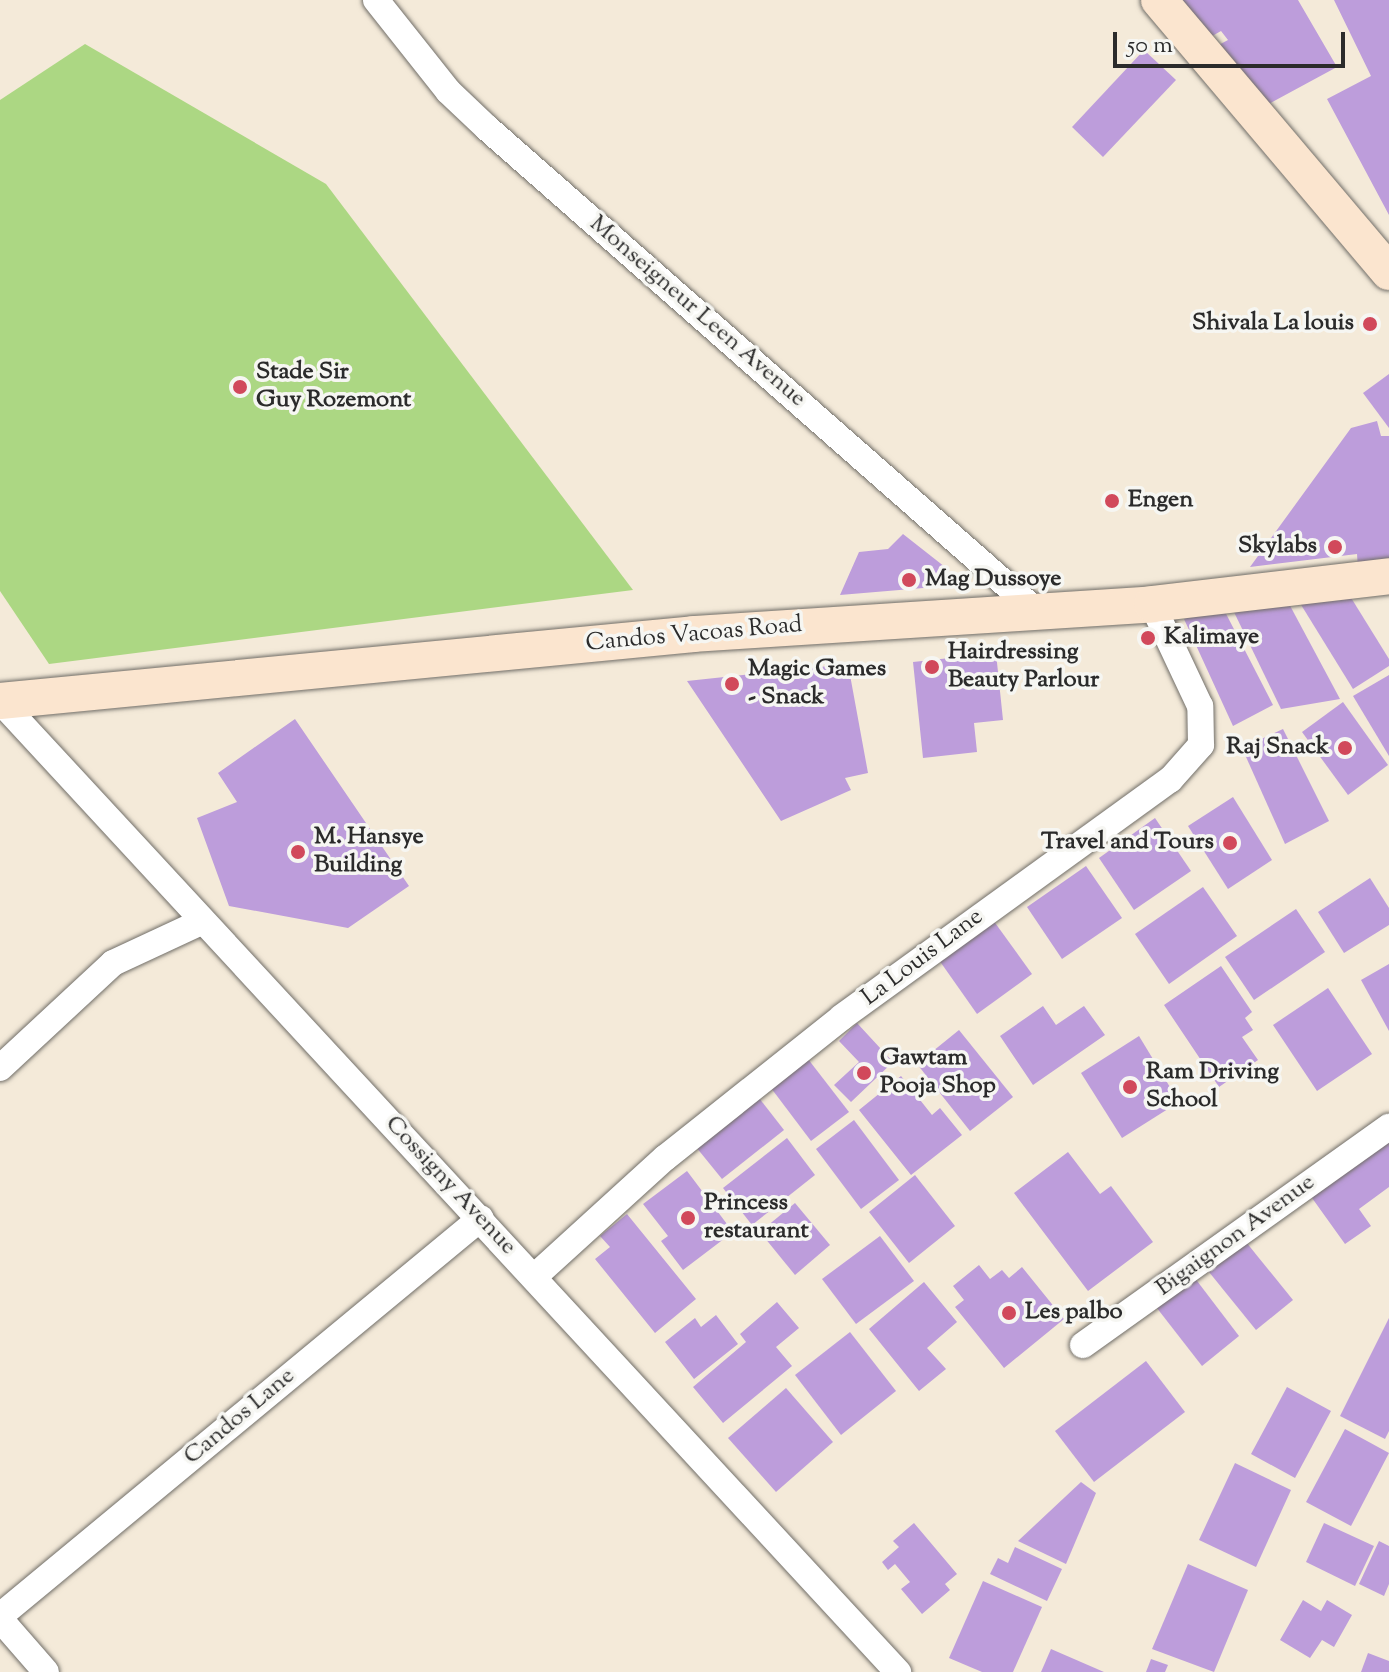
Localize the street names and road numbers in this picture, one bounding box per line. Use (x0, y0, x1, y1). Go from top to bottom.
street label: Monseigneur Leen Avenue (583, 210, 811, 414)
street label: Candos Vacoas Road (585, 611, 803, 659)
street label: La Louis Lane (857, 903, 989, 1013)
street label: Cossigny Avenue (378, 1110, 522, 1262)
street label: Bigaignon Avenue (1151, 1169, 1321, 1303)
street label: Candos Lane (179, 1362, 301, 1472)

